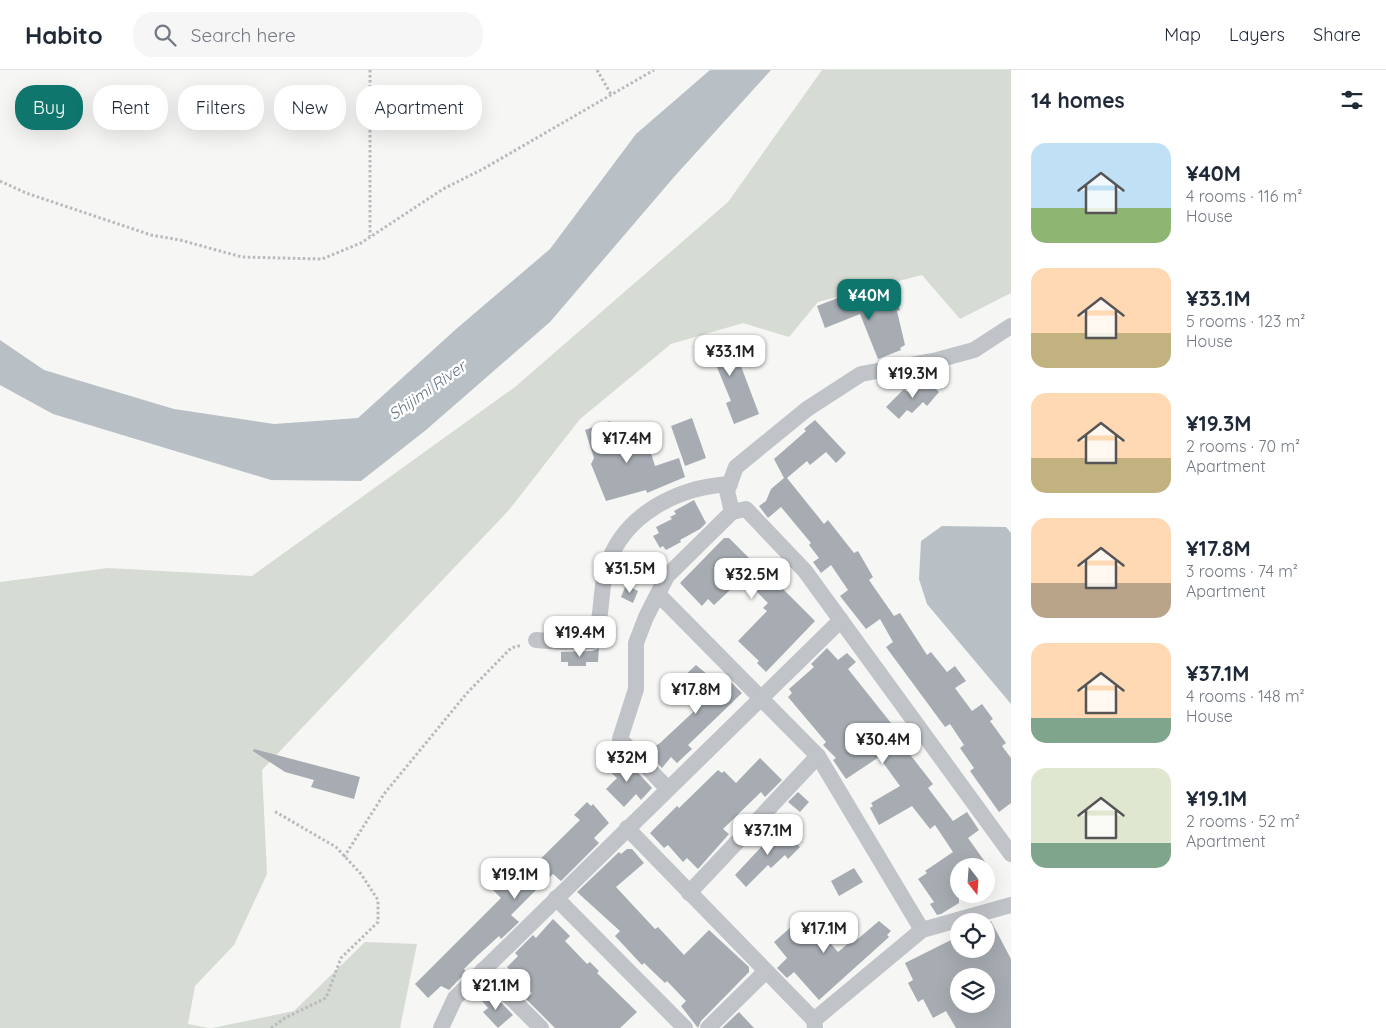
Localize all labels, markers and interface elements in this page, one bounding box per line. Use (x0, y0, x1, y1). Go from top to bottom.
search box (133, 12, 483, 57)
text: Habito (25, 20, 103, 50)
icon: search (151, 21, 179, 49)
text: Search here (191, 23, 296, 47)
text: Map (1164, 23, 1201, 46)
text: Layers (1229, 23, 1285, 46)
text: Share (1313, 23, 1361, 46)
chip: Buy (15, 85, 83, 130)
chip: Rent (93, 85, 168, 130)
chip: Filters (178, 85, 264, 130)
chip: New (274, 85, 346, 130)
chip: Apartment (356, 85, 482, 130)
icon: filters (1338, 86, 1366, 114)
text: 14 homes (1031, 87, 1125, 113)
text: ¥40M (1186, 160, 1241, 186)
icon: home (1071, 163, 1131, 223)
text: 4 rooms · 116 m² (1186, 186, 1302, 206)
text: House (1186, 206, 1233, 226)
pin: ¥40M (839, 278, 899, 321)
text: ¥40M (848, 285, 890, 305)
text: ¥33.1M (1186, 285, 1251, 311)
icon: home (1071, 288, 1131, 348)
text: 5 rooms · 123 m² (1186, 311, 1305, 331)
text: House (1186, 331, 1233, 351)
pin: ¥33.1M (689, 334, 771, 377)
text: ¥33.1M (705, 341, 755, 361)
water label: Shijimi River (385, 355, 471, 424)
pin: ¥19.3M (872, 356, 954, 399)
text: ¥19.3M (888, 363, 938, 383)
text: ¥19.3M (1186, 410, 1251, 436)
icon: home (1071, 413, 1131, 473)
pin: ¥17.4M (586, 422, 668, 464)
text: ¥17.4M (602, 428, 652, 448)
text: 2 rooms · 70 m² (1186, 436, 1300, 456)
text: Apartment (1186, 456, 1266, 476)
text: ¥17.8M (1186, 535, 1251, 561)
icon: home (1071, 538, 1131, 598)
pin: ¥31.5M (589, 552, 671, 594)
text: ¥31.5M (605, 558, 655, 578)
pin: ¥32.5M (711, 558, 793, 600)
text: 3 rooms · 74 m² (1186, 561, 1298, 581)
text: ¥32.5M (725, 564, 779, 584)
text: Apartment (1186, 581, 1266, 601)
pin: ¥19.4M (539, 616, 621, 658)
text: ¥19.4M (555, 622, 605, 642)
text: ¥37.1M (1186, 660, 1249, 686)
icon: home (1071, 663, 1131, 723)
pin: ¥17.8M (655, 672, 737, 715)
text: ¥17.8M (671, 679, 721, 699)
text: 4 rooms · 148 m² (1186, 686, 1305, 706)
text: House (1186, 706, 1233, 726)
pin: ¥30.4M (842, 722, 924, 765)
text: ¥30.4M (856, 729, 910, 749)
pin: ¥32M (597, 740, 657, 783)
text: ¥32M (607, 747, 647, 767)
text: ¥19.1M (1186, 785, 1247, 811)
icon: home (1071, 788, 1131, 848)
text: 2 rooms · 52 m² (1186, 811, 1300, 831)
pin: ¥37.1M (727, 814, 809, 856)
text: ¥37.1M (744, 820, 792, 840)
text: Apartment (1186, 831, 1266, 851)
pin: ¥19.1M (474, 858, 556, 900)
north arrow (950, 858, 995, 902)
map controls (950, 858, 995, 1013)
text: ¥19.1M (492, 864, 538, 884)
pin: ¥17.1M (783, 912, 865, 954)
button: locate (950, 913, 995, 958)
text: ¥17.1M (801, 918, 847, 938)
pin: ¥21.1M (455, 968, 537, 1011)
button: layers (950, 968, 995, 1013)
text: ¥21.1M (472, 975, 520, 995)

